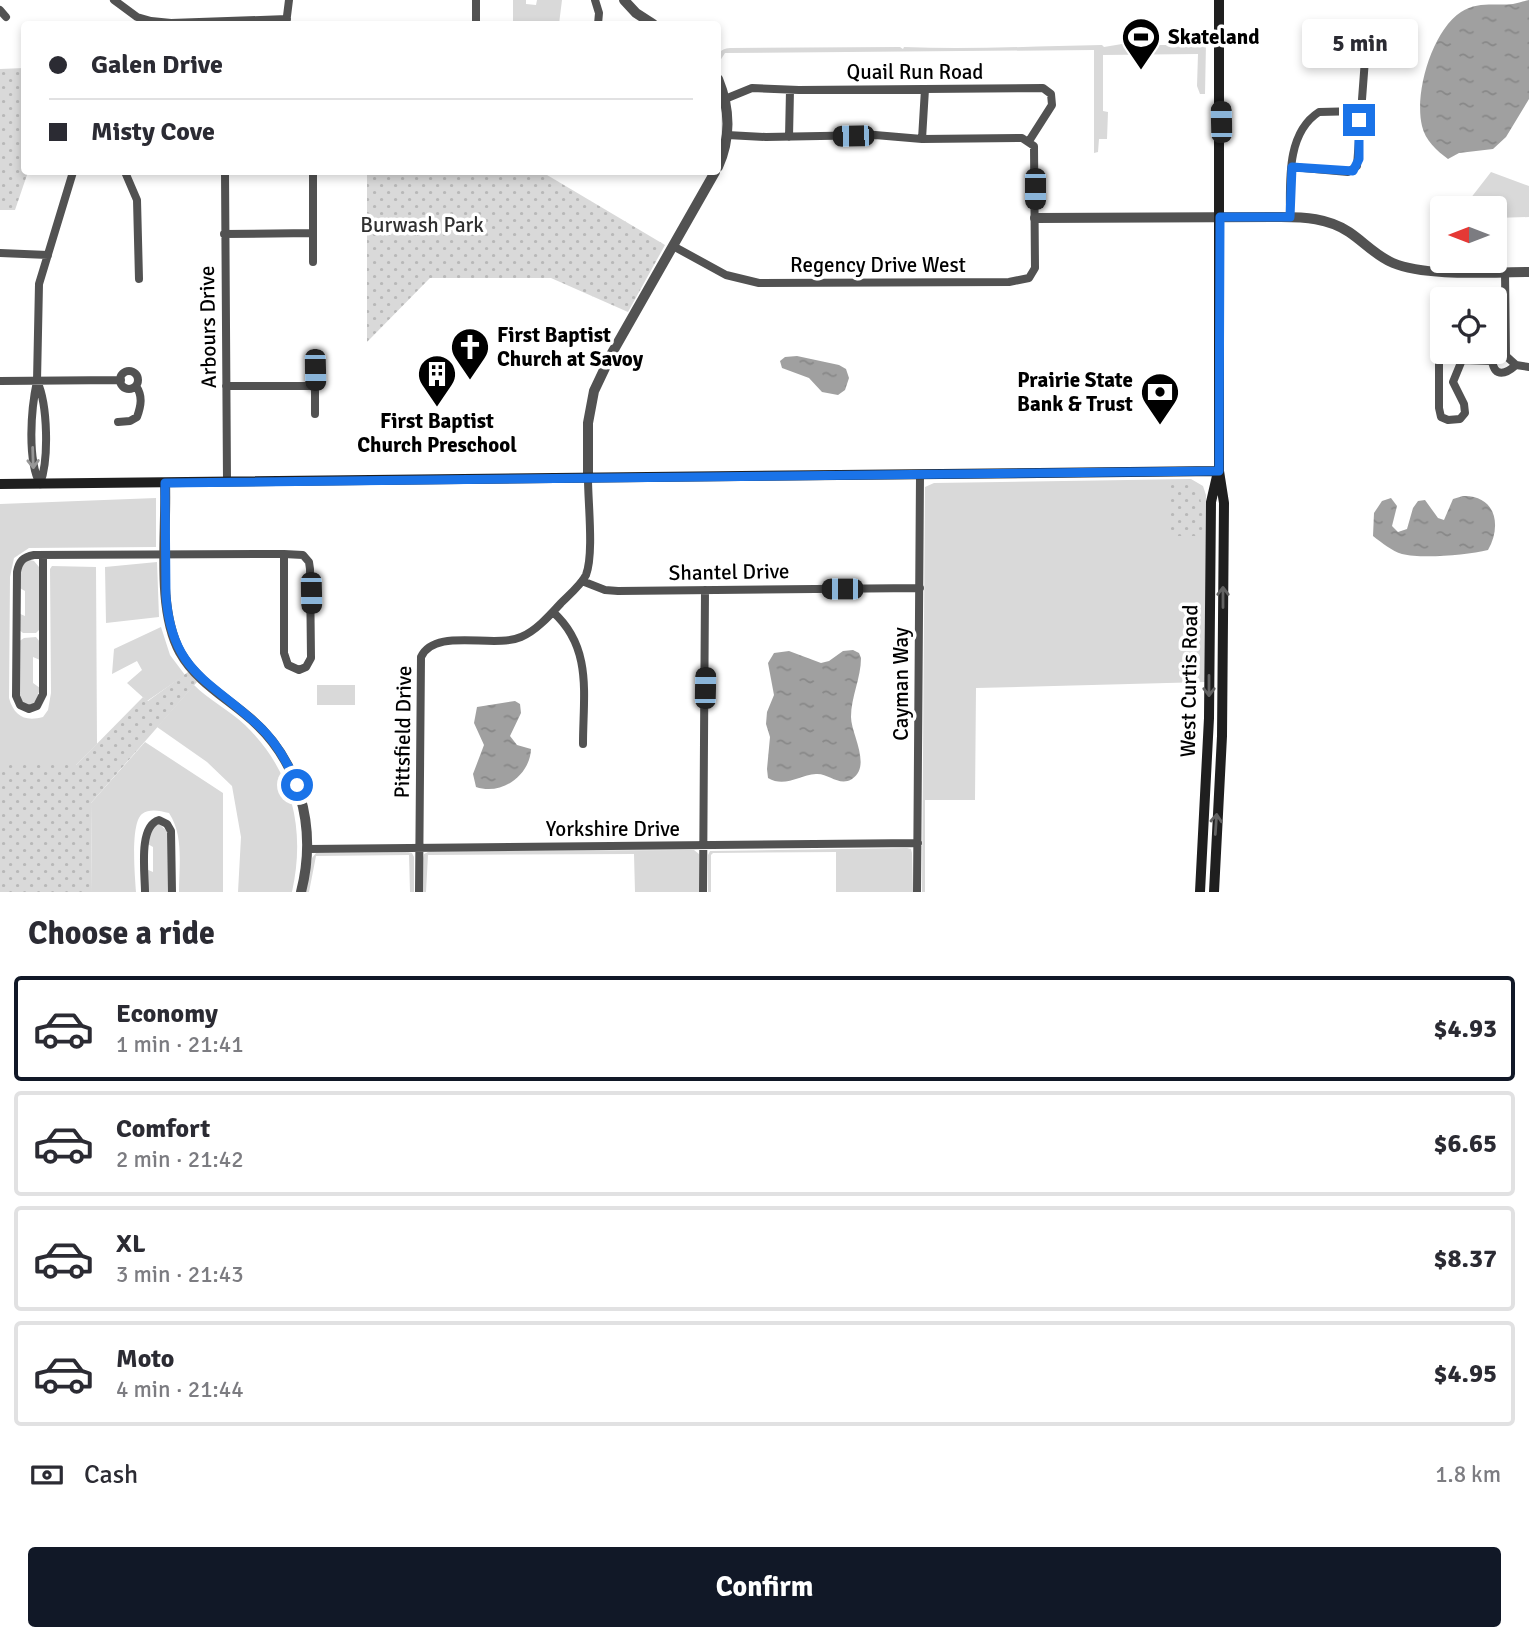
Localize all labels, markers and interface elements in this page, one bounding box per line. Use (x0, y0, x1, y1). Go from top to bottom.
sports icon: Skateland (1120, 16, 1162, 71)
callout: 5 min (1301, 18, 1417, 68)
place label: Skateland (1168, 24, 1260, 50)
text: 5 min (1332, 29, 1388, 58)
text: Galen Drive (91, 49, 223, 81)
street label: Quail Run Road (847, 59, 984, 85)
car (1211, 101, 1232, 143)
route end (1343, 104, 1375, 136)
text: Misty Cove (91, 116, 215, 148)
car (832, 125, 875, 147)
car (1025, 168, 1046, 210)
north arrow (1430, 196, 1507, 273)
map controls (1430, 196, 1507, 364)
park label: Burwash Park (360, 212, 484, 238)
street label: Regency Drive West (790, 252, 966, 278)
street label: Arbours Drive (194, 266, 222, 388)
button: locate (1430, 287, 1507, 364)
place label: First Baptist Church at Savoy (497, 322, 644, 372)
church icon: First Baptist Church at Savoy (449, 326, 491, 381)
car (305, 349, 326, 391)
building icon: First Baptist Church Preschool (416, 353, 458, 408)
place label: Prairie State Bank & Trust (1017, 367, 1133, 417)
bank icon: Prairie State Bank & Trust (1139, 371, 1181, 426)
place label: First Baptist Church Preschool (357, 408, 517, 458)
one-way arrow (26, 446, 40, 469)
street label: Shantel Drive (668, 558, 790, 586)
car (301, 572, 322, 614)
car (822, 579, 864, 600)
one-way arrow (1216, 585, 1230, 608)
street label: West Curtis Road (1175, 604, 1203, 758)
street label: Cayman Way (888, 627, 914, 741)
street label: Pittsfield Drive (389, 665, 417, 799)
car (695, 667, 716, 709)
one-way arrow (1202, 674, 1216, 697)
route start (281, 769, 313, 801)
one-way arrow (1210, 813, 1223, 836)
street label: Yorkshire Drive (546, 816, 680, 842)
text: Choose a ride (28, 914, 215, 953)
icon: car (32, 997, 95, 1060)
text: Economy (116, 998, 218, 1030)
text: $4.93 (1433, 1013, 1497, 1045)
text: 1 min · 21:41 (116, 1030, 244, 1059)
icon: car (32, 1112, 95, 1175)
text: Comfort (116, 1113, 210, 1145)
text: $6.65 (1433, 1128, 1497, 1160)
text: 2 min · 21:42 (116, 1145, 244, 1174)
icon: car (32, 1227, 95, 1290)
text: XL (116, 1228, 146, 1260)
text: $8.37 (1433, 1243, 1497, 1275)
text: 3 min · 21:43 (116, 1260, 244, 1289)
icon: car (32, 1342, 95, 1405)
text: Moto (116, 1343, 174, 1375)
text: $4.95 (1433, 1358, 1497, 1390)
text: 4 min · 21:44 (116, 1375, 244, 1404)
icon: cash (28, 1456, 66, 1494)
text: Cash (84, 1459, 138, 1491)
text: 1.8 km (1435, 1460, 1501, 1489)
button: Confirm (28, 1547, 1501, 1627)

